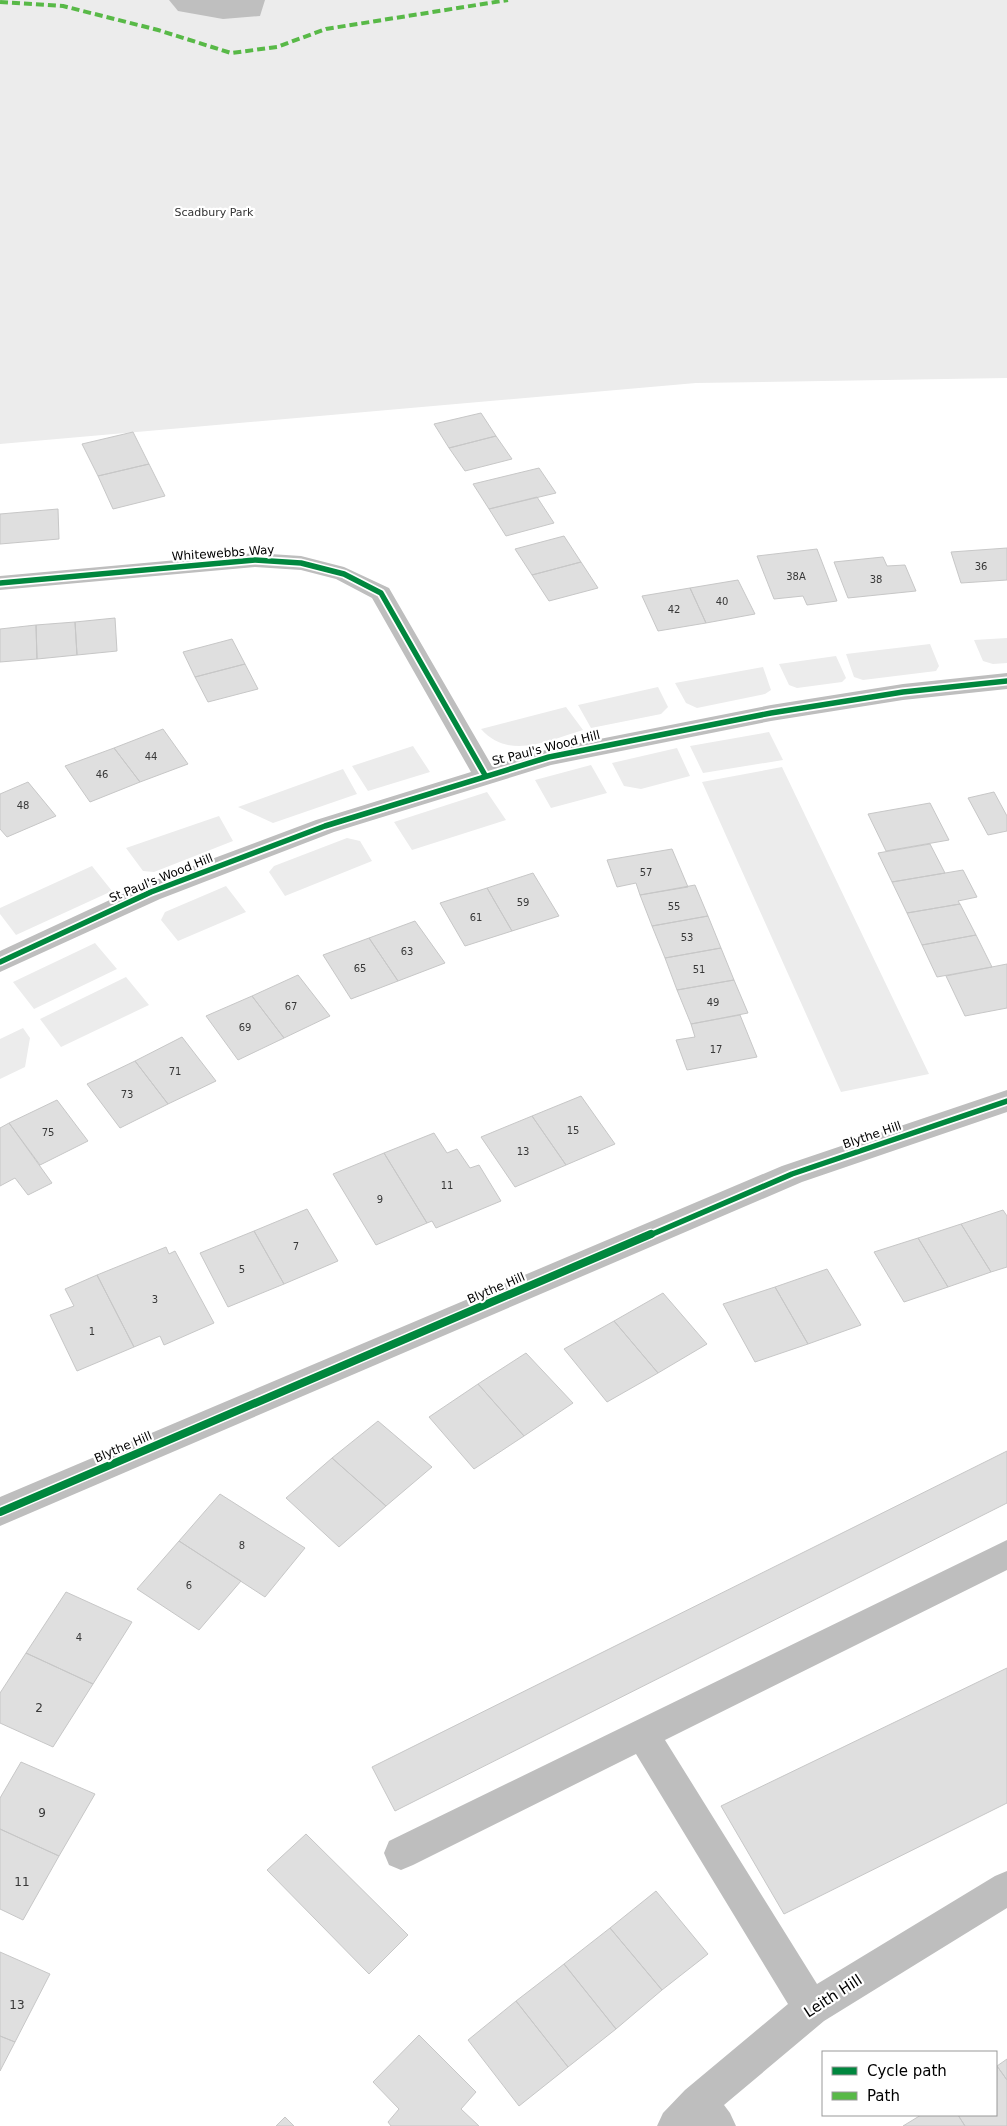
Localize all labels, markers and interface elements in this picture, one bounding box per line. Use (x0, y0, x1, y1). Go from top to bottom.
park label: Scadbury Park (174, 206, 254, 219)
street label: Whitewebbs Way (171, 542, 275, 564)
house number: 36 (975, 561, 987, 572)
house number: 38A (786, 571, 806, 582)
house number: 38 (870, 574, 882, 585)
house number: 40 (716, 596, 728, 607)
house number: 42 (668, 604, 680, 615)
street label: St Paul's Wood Hill (491, 728, 601, 768)
house number: 44 (145, 751, 157, 762)
house number: 46 (96, 769, 108, 780)
house number: 48 (17, 800, 29, 811)
street label: St Paul's Wood Hill (107, 851, 215, 905)
house number: 57 (640, 867, 652, 878)
house number: 59 (517, 897, 529, 908)
house number: 55 (668, 901, 680, 912)
house number: 61 (470, 912, 482, 923)
house number: 53 (681, 932, 693, 943)
house number: 63 (401, 946, 413, 957)
house number: 65 (354, 963, 366, 974)
house number: 51 (693, 964, 705, 975)
house number: 49 (707, 997, 719, 1008)
house number: 67 (285, 1001, 297, 1012)
house number: 69 (239, 1022, 251, 1033)
house number: 17 (710, 1044, 722, 1055)
house number: 71 (169, 1066, 181, 1077)
house number: 73 (121, 1089, 133, 1100)
street label: Blythe Hill (841, 1118, 903, 1152)
house number: 15 (567, 1125, 579, 1136)
house number: 75 (42, 1127, 54, 1138)
house number: 13 (517, 1146, 529, 1157)
house number: 11 (441, 1180, 453, 1191)
house number: 9 (377, 1194, 383, 1205)
house number: 7 (293, 1241, 299, 1252)
house number: 5 (239, 1264, 245, 1275)
street label: Blythe Hill (465, 1270, 527, 1306)
house number: 3 (152, 1294, 158, 1305)
house number: 1 (89, 1326, 95, 1337)
street label: Blythe Hill (92, 1429, 154, 1465)
house number: 8 (239, 1540, 245, 1551)
house number: 6 (186, 1580, 192, 1591)
house number: 4 (76, 1632, 82, 1643)
house number: 2 (35, 1701, 43, 1715)
house number: 9 (38, 1806, 46, 1820)
house number: 11 (14, 1875, 30, 1889)
street label: Leith Hill (801, 1971, 865, 2021)
house number: 13 (9, 1998, 25, 2012)
legend (822, 2051, 997, 2116)
text: Cycle path (867, 2062, 947, 2080)
text: Path (867, 2087, 900, 2105)

